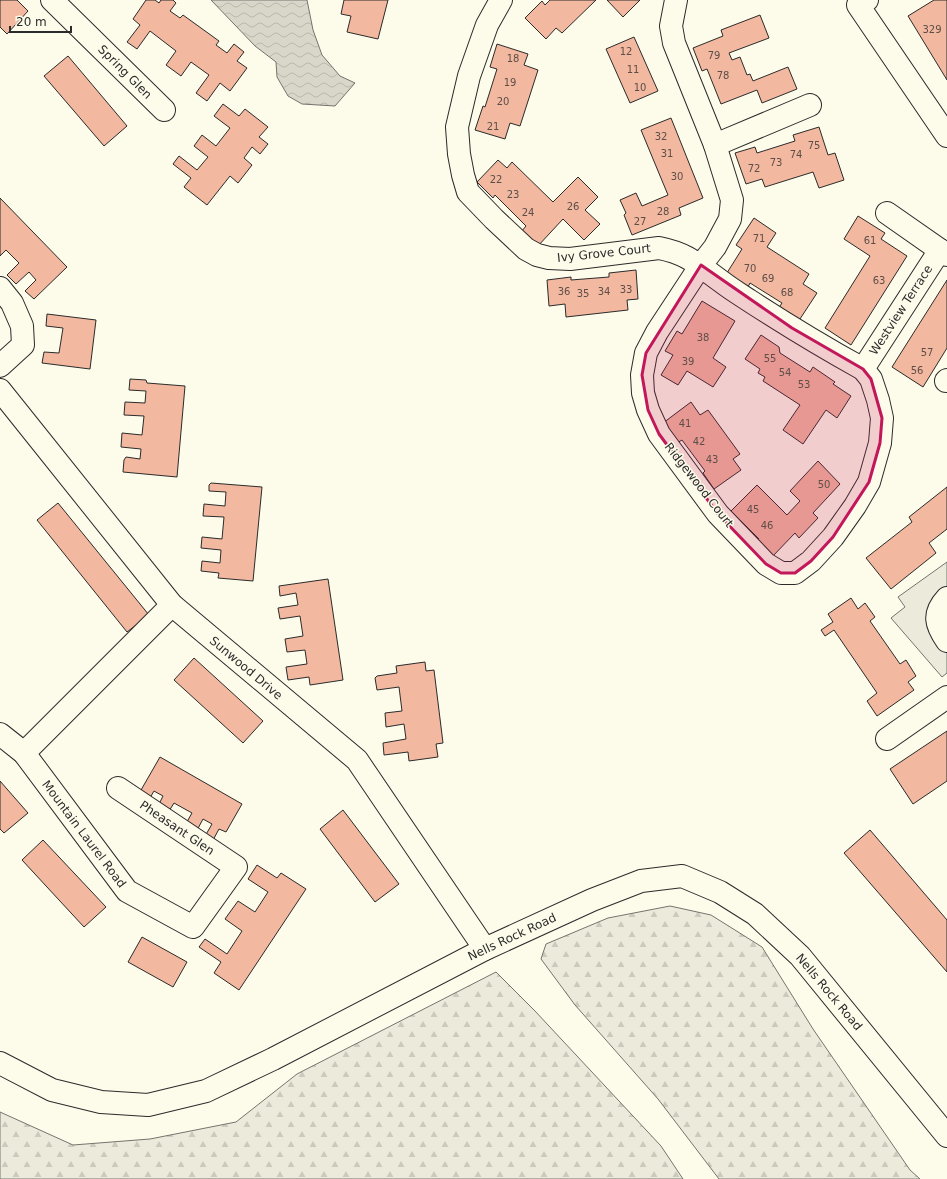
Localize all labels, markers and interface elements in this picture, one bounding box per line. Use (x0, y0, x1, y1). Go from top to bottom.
scale bar (10, 8, 71, 34)
text: 20 m (16, 15, 47, 29)
house number: 329 (922, 24, 942, 35)
street label: Spring Glen (95, 42, 155, 102)
house number: 12 (620, 46, 632, 57)
house number: 79 (708, 50, 720, 61)
house number: 18 (507, 53, 519, 64)
house number: 11 (627, 64, 639, 75)
house number: 78 (717, 70, 729, 81)
house number: 19 (504, 77, 516, 88)
house number: 10 (634, 82, 646, 93)
house number: 20 (497, 96, 509, 107)
house number: 21 (487, 121, 499, 132)
house number: 32 (655, 131, 667, 142)
house number: 75 (808, 140, 820, 151)
house number: 31 (661, 148, 673, 159)
house number: 74 (790, 149, 802, 160)
house number: 73 (770, 157, 782, 168)
house number: 72 (748, 163, 760, 174)
house number: 30 (671, 171, 683, 182)
house number: 22 (490, 174, 502, 185)
house number: 23 (507, 189, 519, 200)
house number: 26 (567, 201, 579, 212)
house number: 28 (657, 206, 669, 217)
house number: 24 (522, 207, 534, 218)
house number: 27 (634, 216, 646, 227)
house number: 71 (753, 233, 765, 244)
house number: 61 (864, 235, 876, 246)
street label: Ivy Grove Court (556, 241, 652, 265)
street label: Westview Terrace (867, 262, 935, 358)
house number: 70 (744, 263, 756, 274)
house number: 69 (762, 273, 774, 284)
house number: 63 (873, 275, 885, 286)
house number: 33 (620, 284, 632, 295)
house number: 36 (558, 286, 570, 297)
house number: 34 (598, 286, 610, 297)
house number: 68 (781, 287, 793, 298)
house number: 35 (577, 288, 589, 299)
house number: 38 (697, 332, 709, 343)
house number: 57 (921, 347, 933, 358)
house number: 55 (764, 353, 776, 364)
house number: 39 (682, 356, 694, 367)
house number: 56 (911, 365, 923, 376)
house number: 54 (779, 367, 791, 378)
house number: 53 (798, 379, 810, 390)
house number: 41 (679, 418, 691, 429)
house number: 42 (693, 436, 705, 447)
street label: Ridgewood Court (662, 440, 736, 530)
house number: 43 (706, 454, 718, 465)
house number: 50 (818, 479, 830, 490)
house number: 45 (747, 504, 759, 515)
house number: 46 (761, 520, 773, 531)
street label: Sunwood Drive (207, 633, 285, 703)
street label: Mountain Laurel Road (39, 778, 129, 890)
street label: Pheasant Glen (137, 798, 217, 858)
street label: Nells Rock Road (466, 910, 558, 964)
street label: Nells Rock Road (793, 951, 865, 1033)

